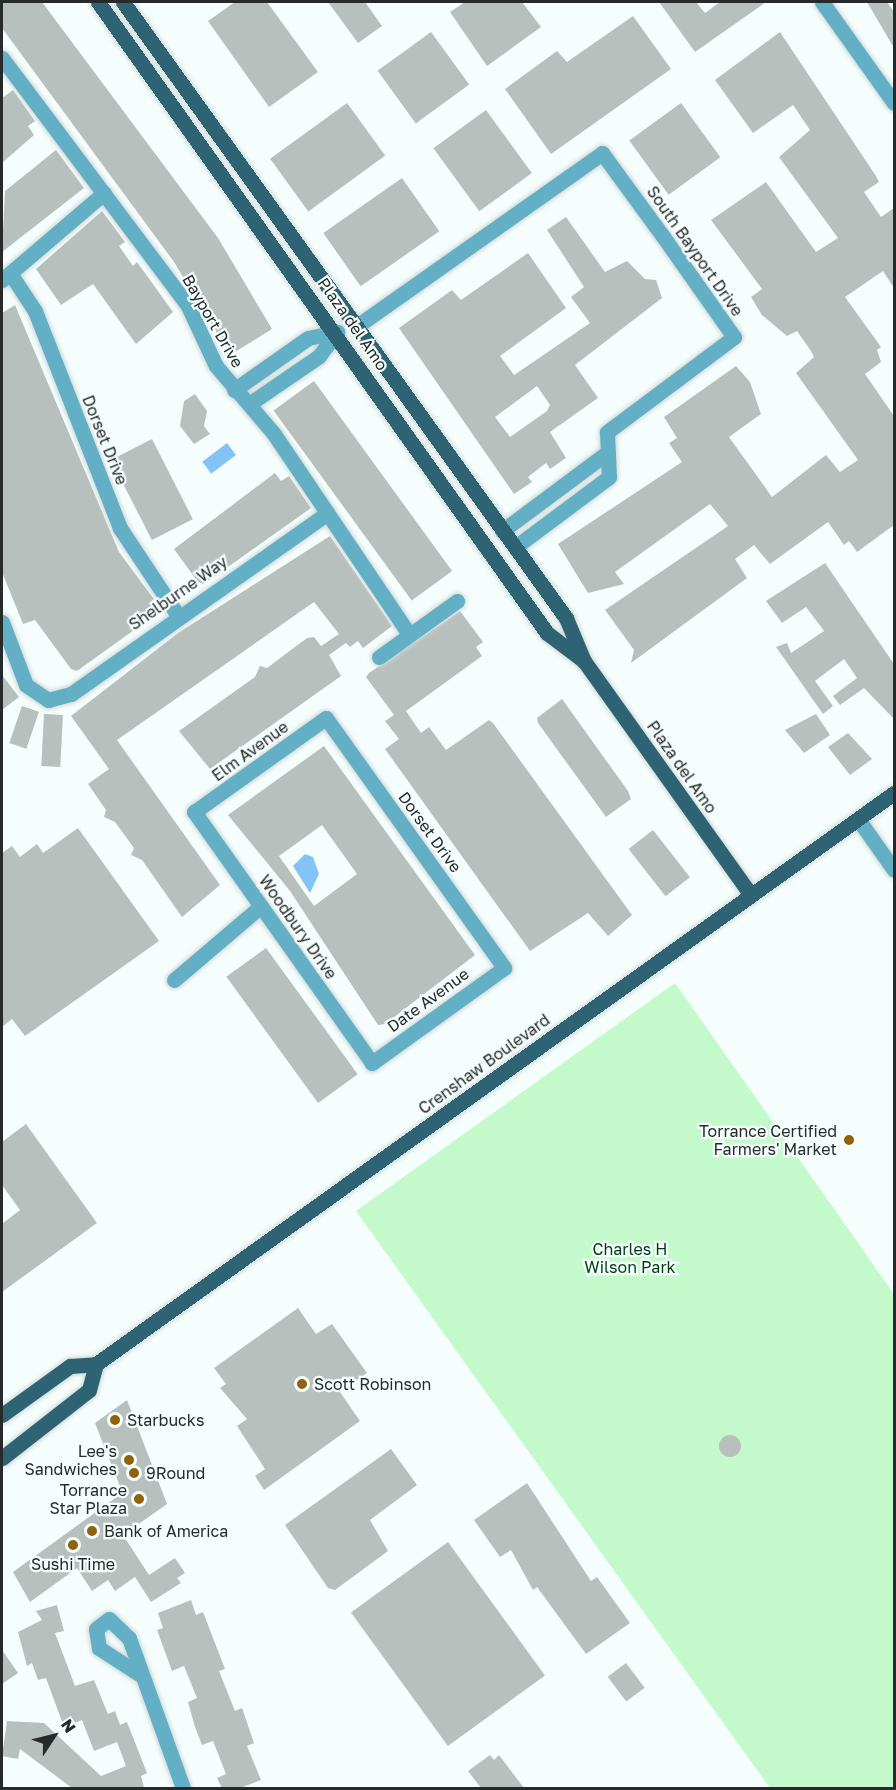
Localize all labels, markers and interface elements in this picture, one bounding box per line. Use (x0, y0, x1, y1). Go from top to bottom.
street label: South Bayport Drive (643, 182, 747, 320)
street label: Bayport Drive (179, 271, 247, 371)
street label: Plaza del Amo (314, 274, 392, 374)
street label: Dorset Drive (78, 392, 132, 488)
street label: Shelburne Way (125, 552, 231, 634)
street label: Elm Avenue (208, 717, 292, 785)
street label: Plaza del Amo (643, 717, 721, 817)
street label: Dorset Drive (394, 788, 466, 876)
street label: Woodbury Drive (255, 871, 341, 983)
street label: Date Avenue (383, 964, 473, 1036)
street label: Crenshaw Boulevard (415, 1010, 553, 1118)
place label: Torrance Certified Farmers' Market (699, 1121, 837, 1159)
marker: Torrance Certified Farmers' Market (842, 1133, 856, 1147)
park label: Charles H Wilson Park (584, 1239, 676, 1277)
place label: Scott Robinson (314, 1374, 431, 1394)
marker: Scott Robinson (295, 1377, 309, 1391)
place label: Starbucks (127, 1410, 204, 1430)
marker: Starbucks (108, 1413, 122, 1427)
place label: Lee's Sandwiches (24, 1441, 117, 1479)
marker: Lee's Sandwiches (122, 1453, 136, 1467)
place label: 9Round (146, 1463, 205, 1483)
marker: 9Round (127, 1466, 141, 1480)
place label: Torrance Star Plaza (50, 1480, 127, 1518)
marker: Torrance Star Plaza (132, 1492, 146, 1506)
place label: Bank of America (104, 1521, 228, 1541)
marker: Bank of America (85, 1524, 99, 1538)
marker: Sushi Time (66, 1538, 80, 1552)
place label: Sushi Time (31, 1554, 115, 1574)
north arrow (24, 1706, 84, 1766)
text: N (57, 1715, 80, 1736)

